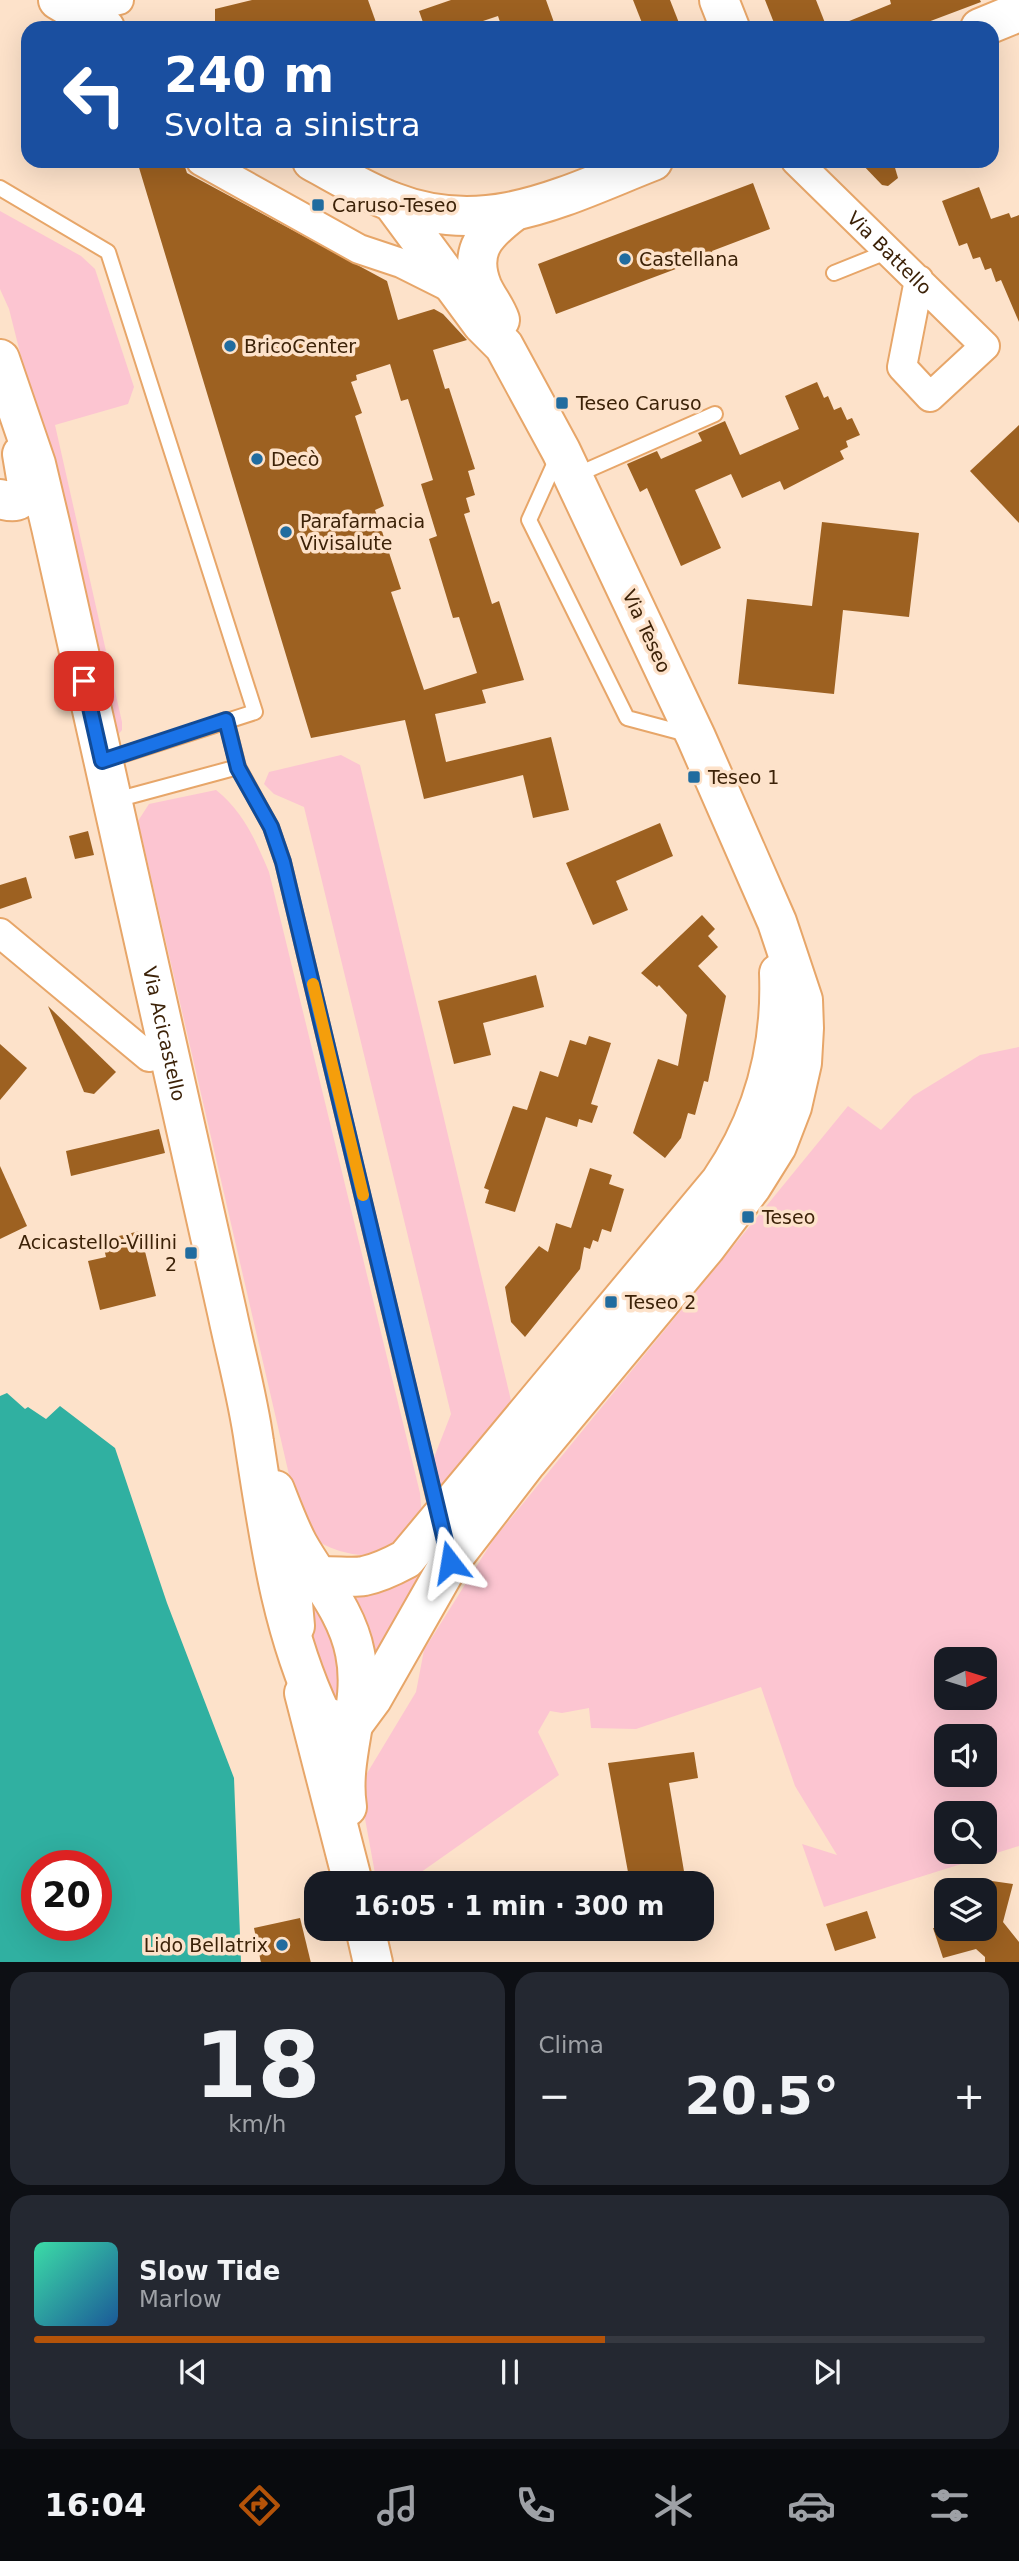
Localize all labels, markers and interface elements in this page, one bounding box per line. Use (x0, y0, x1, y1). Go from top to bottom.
text: 240 m (164, 47, 334, 104)
icon: left (49, 49, 140, 140)
text: Svolta a sinistra (164, 106, 421, 144)
place label: Caruso-Teseo (332, 194, 457, 216)
marker: Caruso-Teseo (310, 197, 326, 213)
street label: Via Battello (843, 207, 936, 299)
place label: Castellana (639, 248, 739, 270)
marker: Castellana (617, 251, 633, 267)
place label: BricoCenter (244, 335, 356, 357)
marker: BricoCenter (222, 338, 238, 354)
place label: Teseo Caruso (575, 392, 702, 414)
marker: Teseo Caruso (554, 395, 570, 411)
place label: Decò (271, 448, 319, 470)
marker: Decò (249, 451, 265, 467)
place label: Parafarmacia Vivisalute (300, 510, 425, 554)
marker: Parafarmacia Vivisalute (278, 524, 294, 540)
street label: Via Teseo (618, 586, 676, 676)
pin (54, 651, 114, 711)
icon: arrive (65, 662, 103, 700)
place label: Teseo 1 (707, 766, 779, 788)
marker: Teseo 1 (686, 769, 702, 785)
street label: Via Acicastello (139, 964, 190, 1103)
place label: Teseo (761, 1206, 815, 1228)
marker: Teseo (740, 1209, 756, 1225)
place label: Acicastello-Villini 2 (18, 1231, 177, 1275)
marker: Acicastello-Villini 2 (183, 1245, 199, 1261)
place label: Teseo 2 (624, 1291, 696, 1313)
marker: Teseo 2 (603, 1294, 619, 1310)
position arrow (413, 1525, 487, 1599)
north arrow (934, 1647, 998, 1710)
map controls (934, 1647, 997, 1941)
button: sound (934, 1724, 997, 1787)
button: search (934, 1801, 997, 1864)
speed limit sign: 20 (21, 1850, 112, 1941)
button: layers (934, 1878, 997, 1941)
text: 16:05 · 1 min · 300 m (354, 1891, 664, 1921)
place label: Lido Bellatrix (144, 1934, 268, 1956)
marker: Lido Bellatrix (274, 1937, 290, 1953)
text: 18 (194, 2013, 321, 2118)
text: Clima (539, 2032, 604, 2058)
text: 20.5° (685, 2066, 839, 2126)
text: − (539, 2074, 570, 2118)
text: + (953, 2074, 985, 2118)
text: km/h (228, 2111, 286, 2137)
text: Slow Tide (139, 2256, 280, 2286)
text: Marlow (139, 2286, 222, 2312)
icon: previous (174, 2353, 212, 2391)
icon: pause (491, 2353, 529, 2391)
icon: next (808, 2353, 846, 2391)
icon: directions (235, 2481, 284, 2530)
icon: music (373, 2481, 422, 2530)
icon: phone (511, 2481, 560, 2530)
icon: climate (649, 2481, 698, 2530)
icon: car (787, 2481, 836, 2530)
icon: filters (925, 2481, 974, 2530)
text: 16:04 (45, 2486, 146, 2524)

